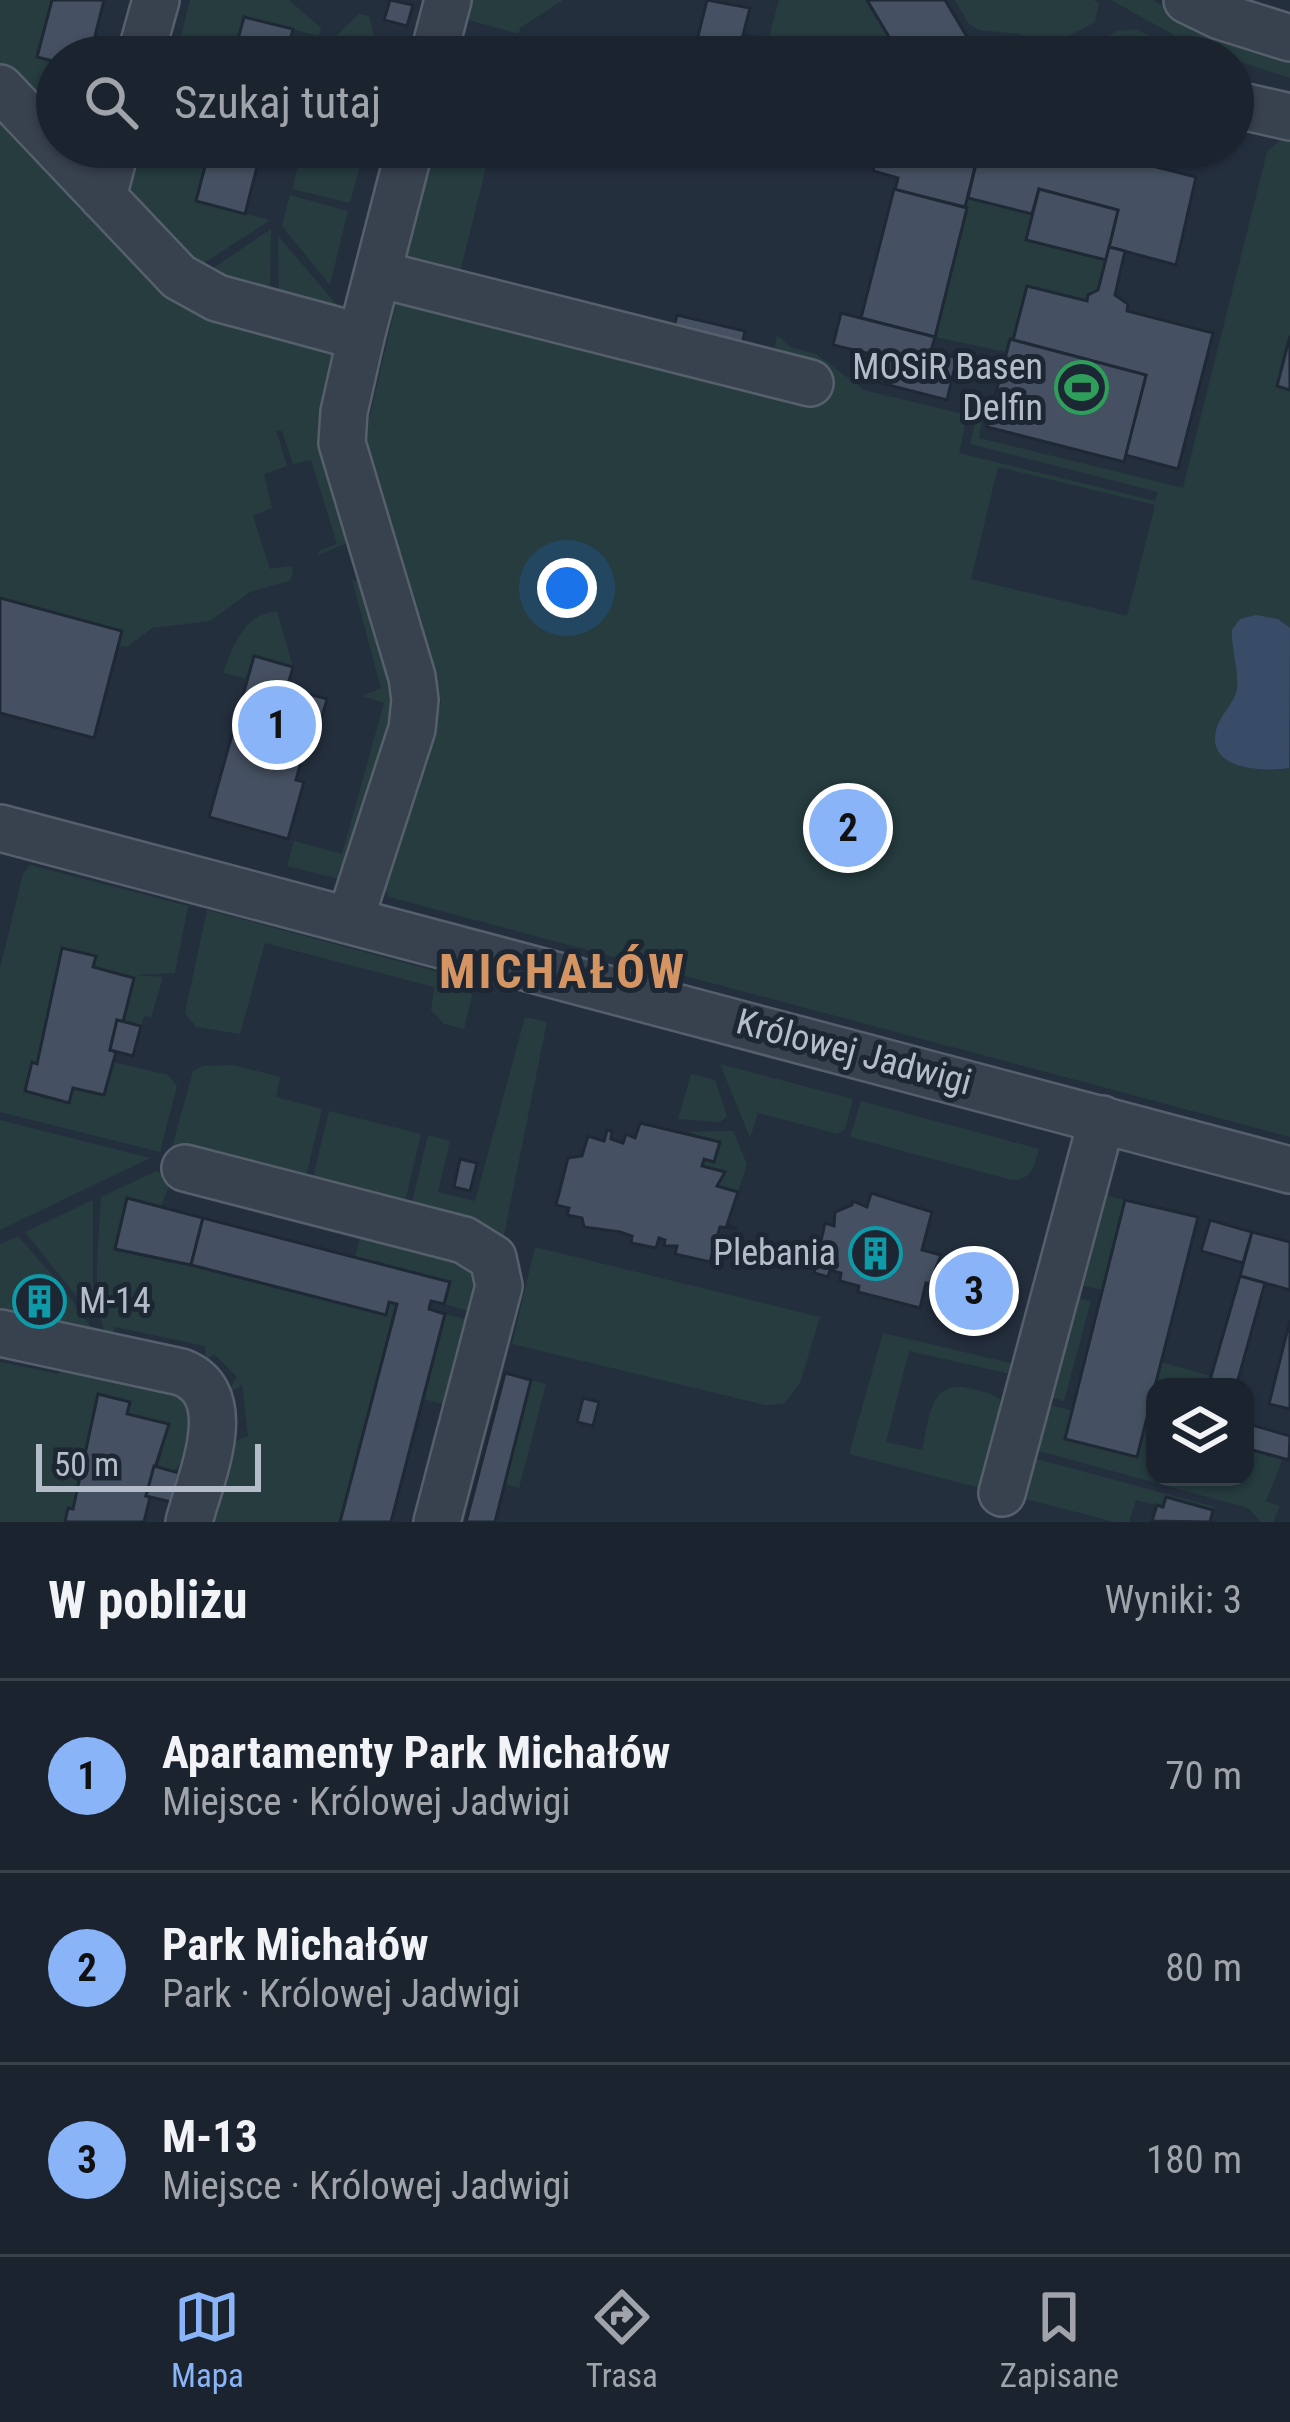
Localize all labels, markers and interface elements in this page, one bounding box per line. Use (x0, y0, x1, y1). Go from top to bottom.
search box (36, 36, 1254, 168)
icon: search (78, 69, 144, 135)
text: Szukaj tutaj (174, 76, 381, 129)
place label: MOSiR Basen Delfin (852, 346, 1043, 429)
sports icon: MOSiR Basen Delfin (1054, 360, 1110, 416)
your location (537, 558, 597, 618)
pin: 1 (238, 680, 316, 770)
pin: 2 (809, 783, 887, 873)
district label: MICHAŁÓW (439, 943, 687, 1000)
street label: Królowej Jadwigi (732, 1000, 976, 1104)
building icon: Plebania (847, 1225, 903, 1281)
place label: Plebania (713, 1232, 836, 1274)
pin: 3 (935, 1246, 1013, 1336)
building icon: M-14 (12, 1273, 68, 1329)
place label: M-14 (79, 1280, 151, 1322)
map controls (1146, 1378, 1254, 1486)
button: layers (1146, 1378, 1254, 1486)
scale bar (36, 1438, 261, 1491)
text: 50 m (54, 1445, 119, 1484)
text: W pobliżu (48, 1571, 248, 1630)
text: Wyniki: 3 (1104, 1577, 1242, 1623)
text: Apartamenty Park Michałów (162, 1726, 670, 1779)
text: 1 (77, 1753, 97, 1799)
text: 70 m (1165, 1753, 1242, 1799)
text: Miejsce · Królowej Jadwigi (162, 1779, 570, 1825)
text: Park Michałów (162, 1918, 429, 1971)
text: 2 (77, 1945, 97, 1991)
text: 80 m (1165, 1945, 1242, 1991)
text: Park · Królowej Jadwigi (162, 1971, 521, 2017)
text: M-13 (162, 2110, 258, 2163)
text: 3 (77, 2137, 97, 2183)
text: 180 m (1146, 2137, 1242, 2183)
text: Miejsce · Królowej Jadwigi (162, 2163, 570, 2209)
tab: Mapa (171, 2284, 244, 2395)
tab: Trasa (586, 2284, 658, 2395)
tab: Zapisane (1000, 2284, 1119, 2395)

